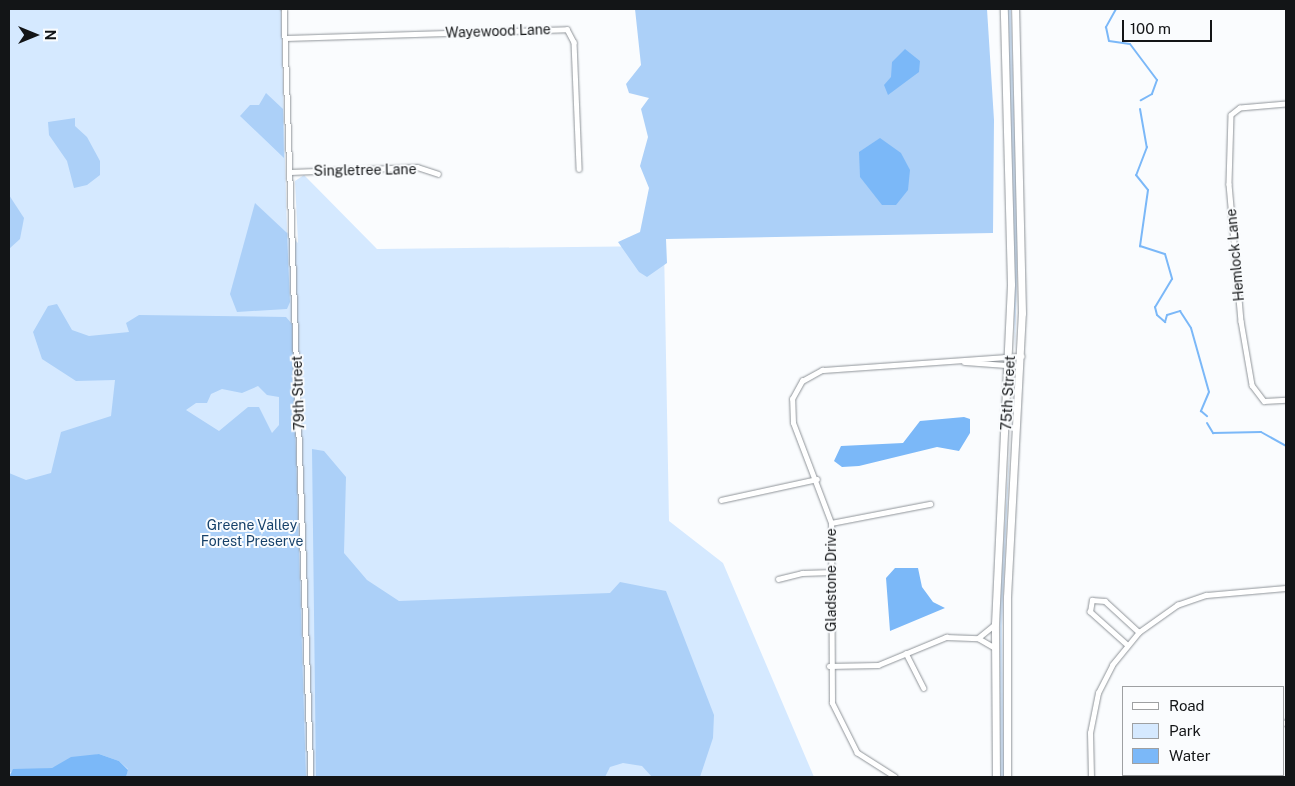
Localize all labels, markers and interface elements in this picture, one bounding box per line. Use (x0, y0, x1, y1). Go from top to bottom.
north arrow (10, 10, 60, 60)
scale bar (1125, 10, 1215, 42)
text: 100 m (1130, 20, 1171, 37)
street label: Wayewood Lane (445, 21, 551, 41)
text: N (42, 30, 58, 40)
street label: Singletree Lane (313, 161, 417, 179)
street label: Hemlock Lane (1223, 208, 1247, 302)
street label: 79th Street (288, 355, 308, 431)
street label: 75th Street (998, 355, 1018, 431)
park label: Greene Valley Forest Preserve (201, 517, 303, 550)
street label: Gladstone Drive (823, 528, 839, 632)
legend (1122, 686, 1285, 776)
text: Road (1169, 697, 1205, 714)
text: Park (1169, 722, 1201, 739)
text: Water (1169, 747, 1211, 764)

